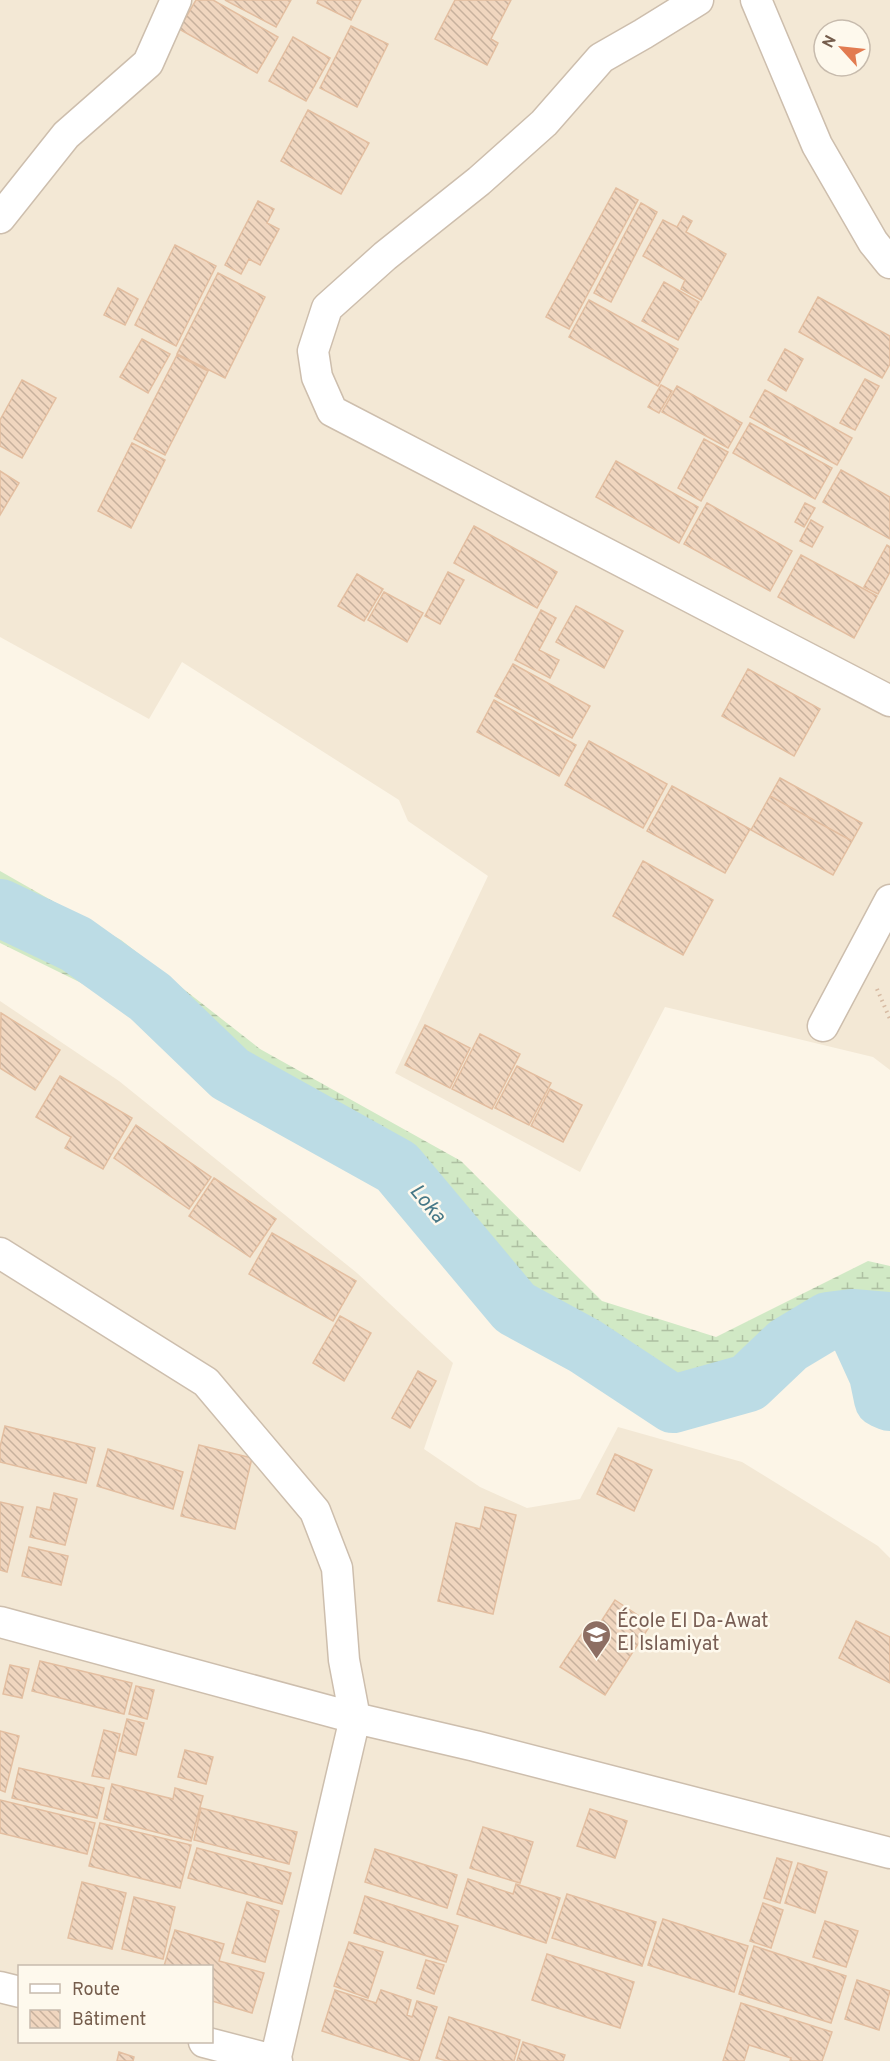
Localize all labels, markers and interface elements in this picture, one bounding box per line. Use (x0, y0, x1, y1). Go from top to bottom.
north arrow (812, 18, 872, 78)
text: N (819, 32, 842, 52)
water label: Loka (403, 1179, 451, 1229)
place label: École El Da-Awat El Islamiyat (617, 1607, 769, 1658)
school or university icon: École El Da-Awat El Islamiyat (580, 1618, 612, 1660)
legend (18, 1965, 213, 2043)
text: Route (72, 1979, 120, 2002)
text: Bâtiment (72, 2009, 146, 2032)

